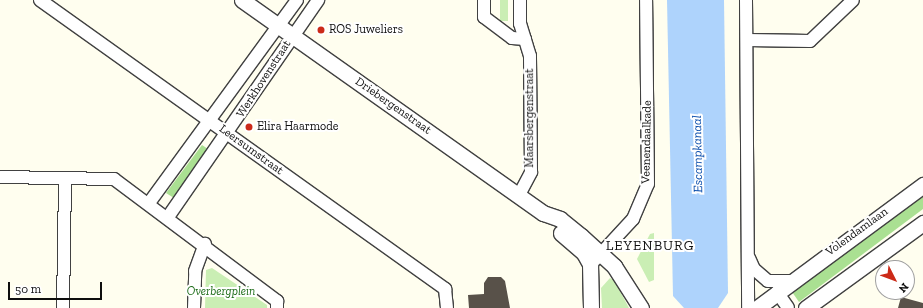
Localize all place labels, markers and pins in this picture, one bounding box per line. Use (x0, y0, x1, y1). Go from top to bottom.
place label: ROS Juweliers (329, 23, 403, 37)
marker: ROS Juweliers (316, 25, 326, 35)
place label: Elira Haarmode (257, 120, 338, 134)
marker: Elira Haarmode (244, 122, 254, 132)

